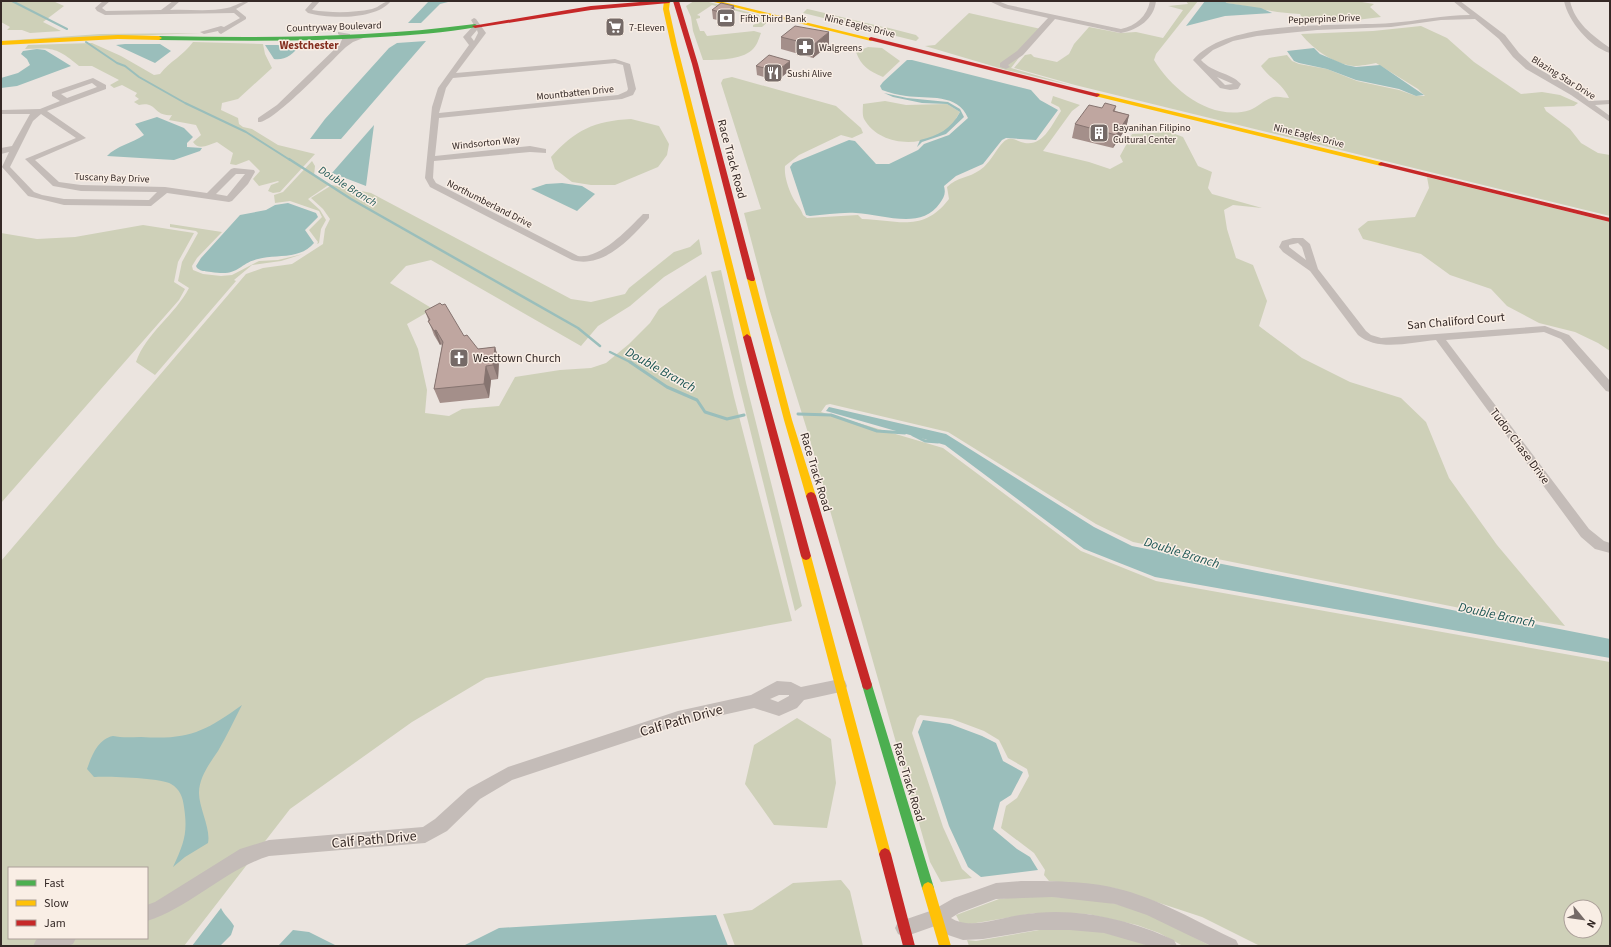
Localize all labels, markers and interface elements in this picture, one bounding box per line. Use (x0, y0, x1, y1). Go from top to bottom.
bank icon: Fifth Third Bank (715, 7, 737, 29)
street label: Nine Eagles Drive (823, 10, 896, 41)
street label: Pepperpine Drive (1288, 11, 1360, 27)
place label: Fifth Third Bank (740, 12, 806, 26)
supermarket icon: 7-Eleven (604, 16, 626, 38)
street label: Countryway Boulevard (286, 18, 382, 36)
place label: 7-Eleven (629, 21, 665, 35)
pharmacy icon: Walgreens (794, 36, 816, 58)
district label: Westchester (279, 38, 339, 53)
place label: Walgreens (819, 41, 862, 55)
street label: Blazing Star Drive (1529, 53, 1598, 103)
restaurant icon: Sushi Alive (762, 62, 784, 84)
place label: Sushi Alive (787, 67, 832, 81)
street label: Mountbatten Drive (536, 82, 615, 104)
street label: Race Track Road (713, 117, 750, 201)
street label: Nine Eagles Drive (1272, 120, 1345, 151)
place label: Bayanihan Filipino Cultural Center (1113, 121, 1191, 147)
building icon: Bayanihan Filipino Cultural Center (1088, 122, 1110, 144)
street label: Windsorton Way (452, 132, 521, 154)
water label: Double Branch (316, 163, 380, 210)
street label: Tuscany Bay Drive (74, 170, 150, 186)
street label: Northumberland Drive (444, 176, 535, 232)
street label: San Chaliford Court (1407, 309, 1506, 334)
water label: Double Branch (622, 343, 699, 397)
church icon: Westtown Church (448, 347, 470, 369)
place label: Westtown Church (473, 350, 561, 367)
street label: Tudor Chase Drive (1485, 405, 1554, 488)
street label: Race Track Road (795, 431, 836, 514)
water label: Double Branch (1142, 533, 1222, 573)
water label: Double Branch (1457, 598, 1537, 632)
street label: Calf Path Drive (638, 700, 725, 742)
street label: Race Track Road (888, 741, 929, 824)
street label: Calf Path Drive (331, 826, 417, 854)
legend (8, 867, 148, 939)
text: Fast (44, 875, 64, 892)
text: Slow (44, 895, 69, 912)
north arrow (1563, 899, 1603, 939)
text: Jam (44, 915, 66, 932)
text: N (1583, 917, 1600, 930)

